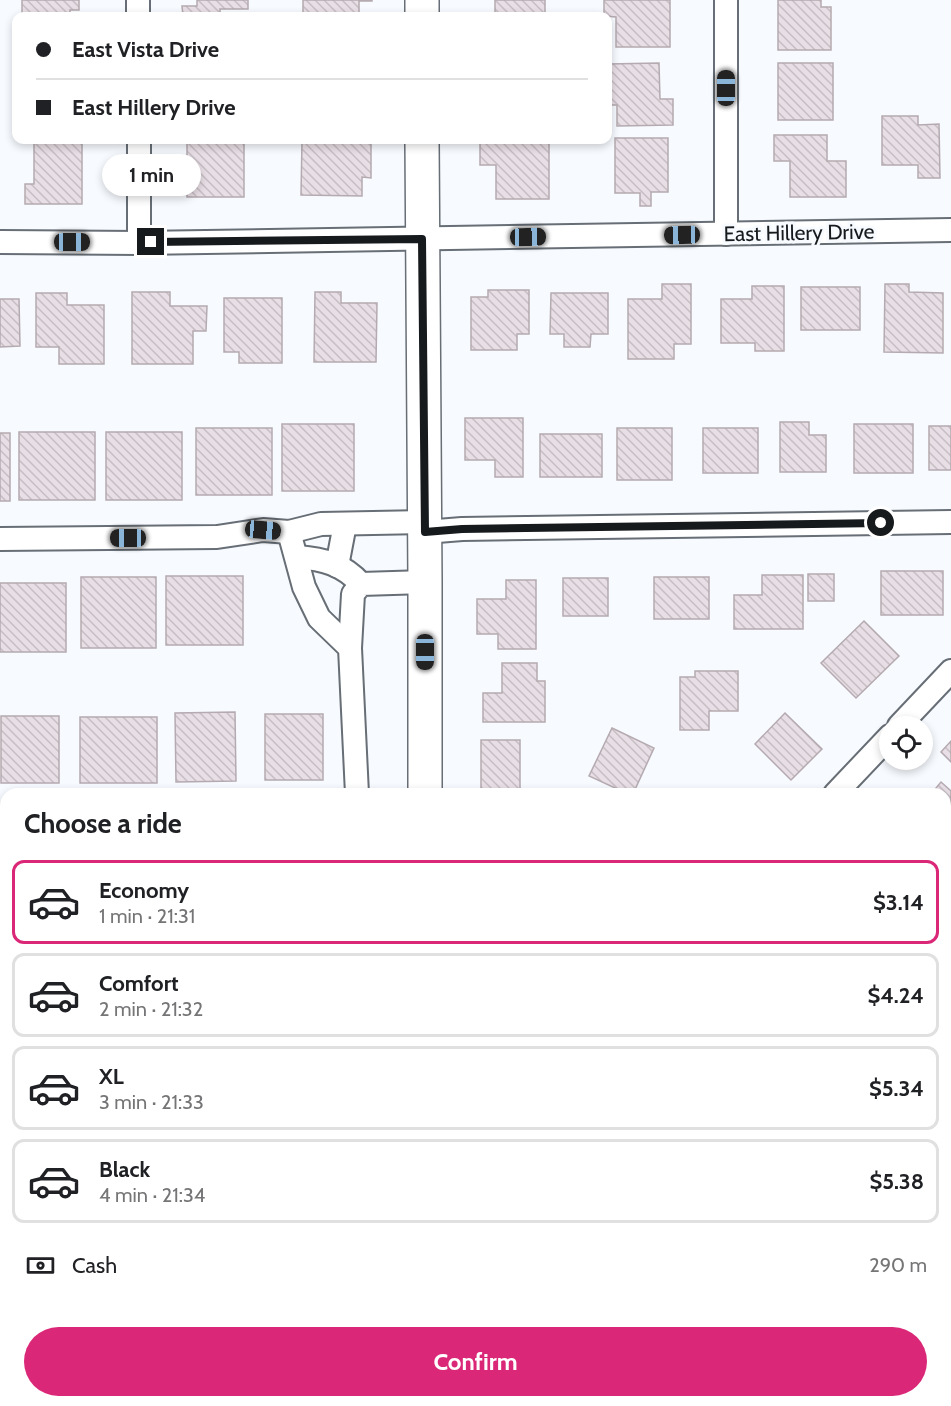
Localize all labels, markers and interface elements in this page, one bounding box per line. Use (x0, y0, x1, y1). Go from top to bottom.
text: East Vista Drive (72, 36, 219, 63)
car (717, 70, 735, 106)
text: East Hillery Drive (72, 94, 235, 121)
callout: 1 min (102, 155, 201, 197)
text: 1 min (129, 163, 174, 187)
street label: East Hillery Drive (723, 219, 875, 246)
car (664, 226, 700, 244)
route end (137, 228, 164, 255)
car (510, 228, 546, 246)
car (54, 233, 90, 251)
route start (867, 509, 894, 536)
car (244, 519, 282, 541)
car (110, 529, 146, 547)
car (416, 634, 434, 670)
map controls (879, 716, 933, 770)
button: locate (879, 716, 933, 770)
text: Choose a ride (24, 807, 182, 840)
icon: car (27, 875, 81, 929)
text: Economy (99, 877, 189, 904)
text: $3.14 (873, 889, 924, 916)
text: 1 min · 21:31 (99, 904, 195, 928)
icon: car (27, 968, 81, 1022)
text: Comfort (99, 970, 178, 997)
text: $4.24 (867, 982, 924, 1009)
text: 2 min · 21:32 (99, 997, 203, 1021)
icon: car (27, 1061, 81, 1115)
text: XL (99, 1063, 124, 1090)
text: $5.34 (869, 1075, 924, 1102)
text: 3 min · 21:33 (99, 1090, 204, 1114)
icon: car (27, 1154, 81, 1208)
text: Black (99, 1156, 150, 1183)
text: $5.38 (869, 1168, 924, 1195)
text: 4 min · 21:34 (99, 1183, 205, 1207)
icon: cash (24, 1249, 57, 1282)
text: Cash (72, 1252, 117, 1279)
text: 290 m (869, 1253, 927, 1277)
button: Confirm (24, 1327, 927, 1396)

